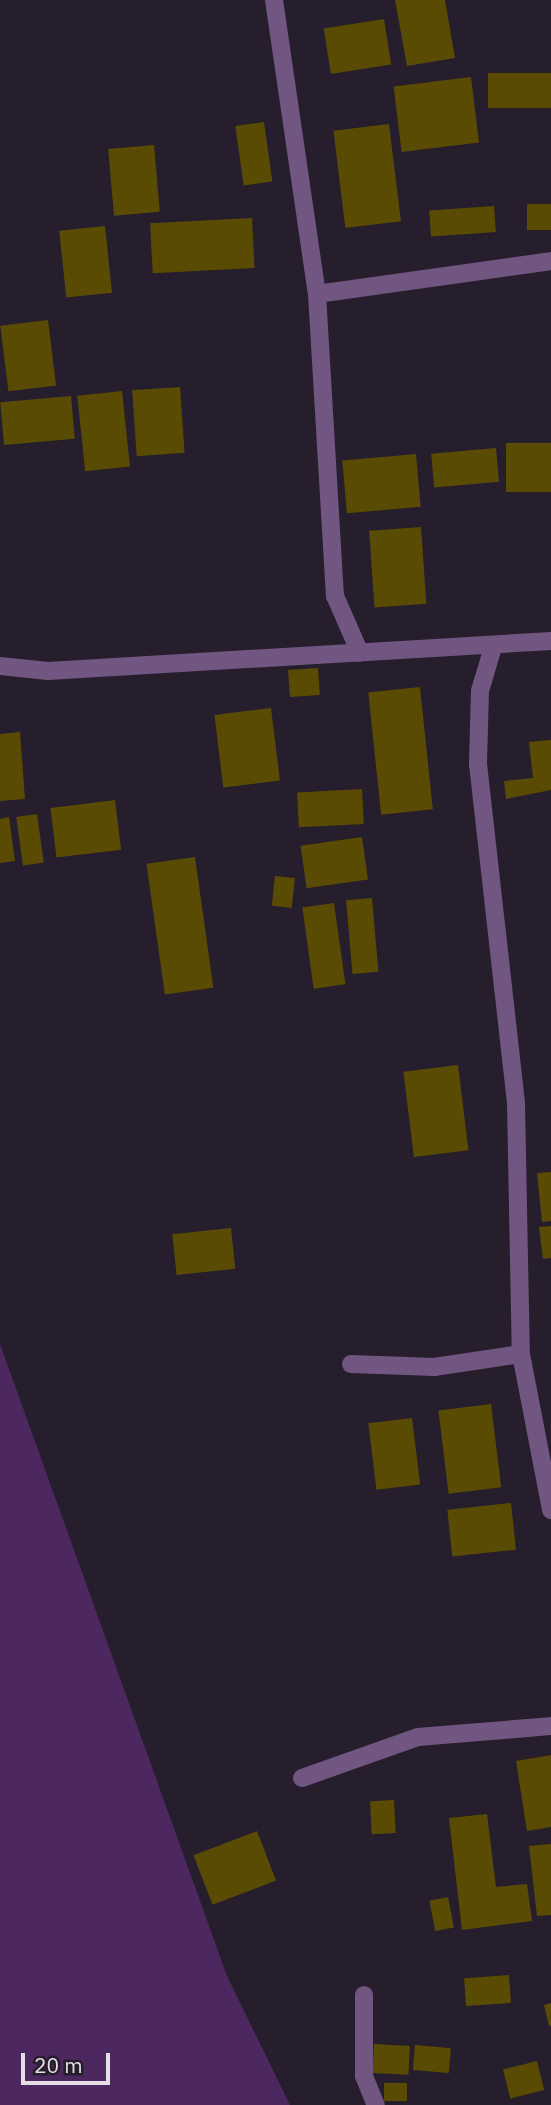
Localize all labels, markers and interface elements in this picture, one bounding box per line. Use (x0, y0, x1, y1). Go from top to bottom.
scale bar (24, 2038, 114, 2082)
text: 20 m (34, 2051, 83, 2079)

